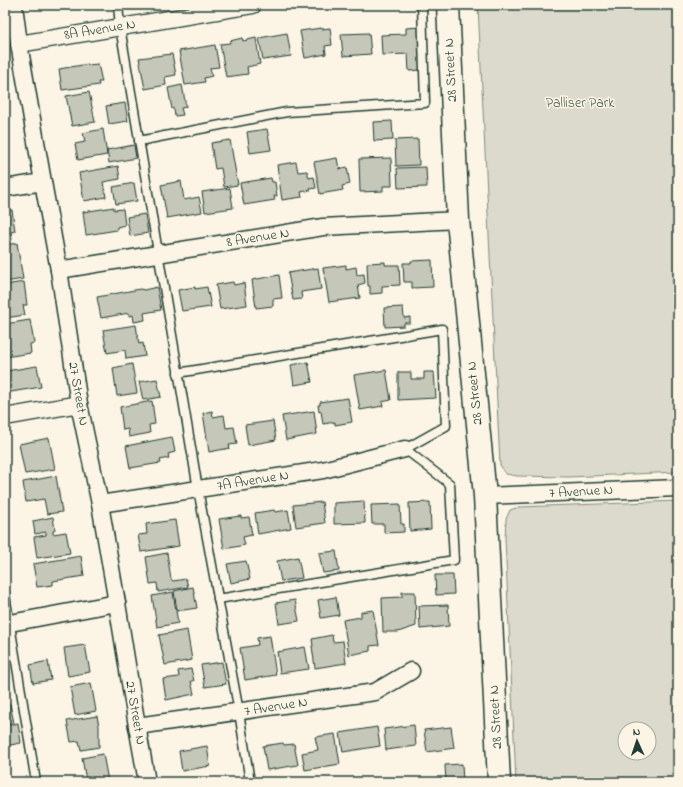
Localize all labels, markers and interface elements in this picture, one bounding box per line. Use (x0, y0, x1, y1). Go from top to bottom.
street label: 8A Avenue N (63, 14, 137, 46)
street label: 28 Street N (439, 38, 463, 102)
park label: Palliser Park (546, 93, 615, 114)
street label: 8 Avenue N (225, 223, 291, 253)
street label: 27 Street N (62, 360, 94, 428)
street label: 28 Street N (461, 360, 489, 426)
street label: 7A Avenue N (215, 465, 291, 497)
street label: 7 Avenue N (548, 480, 614, 504)
street label: 27 Street N (119, 679, 151, 747)
street label: 28 Street N (484, 685, 508, 749)
street label: 7 Avenue N (243, 692, 309, 722)
north arrow (617, 721, 657, 761)
text: N (632, 724, 641, 740)

